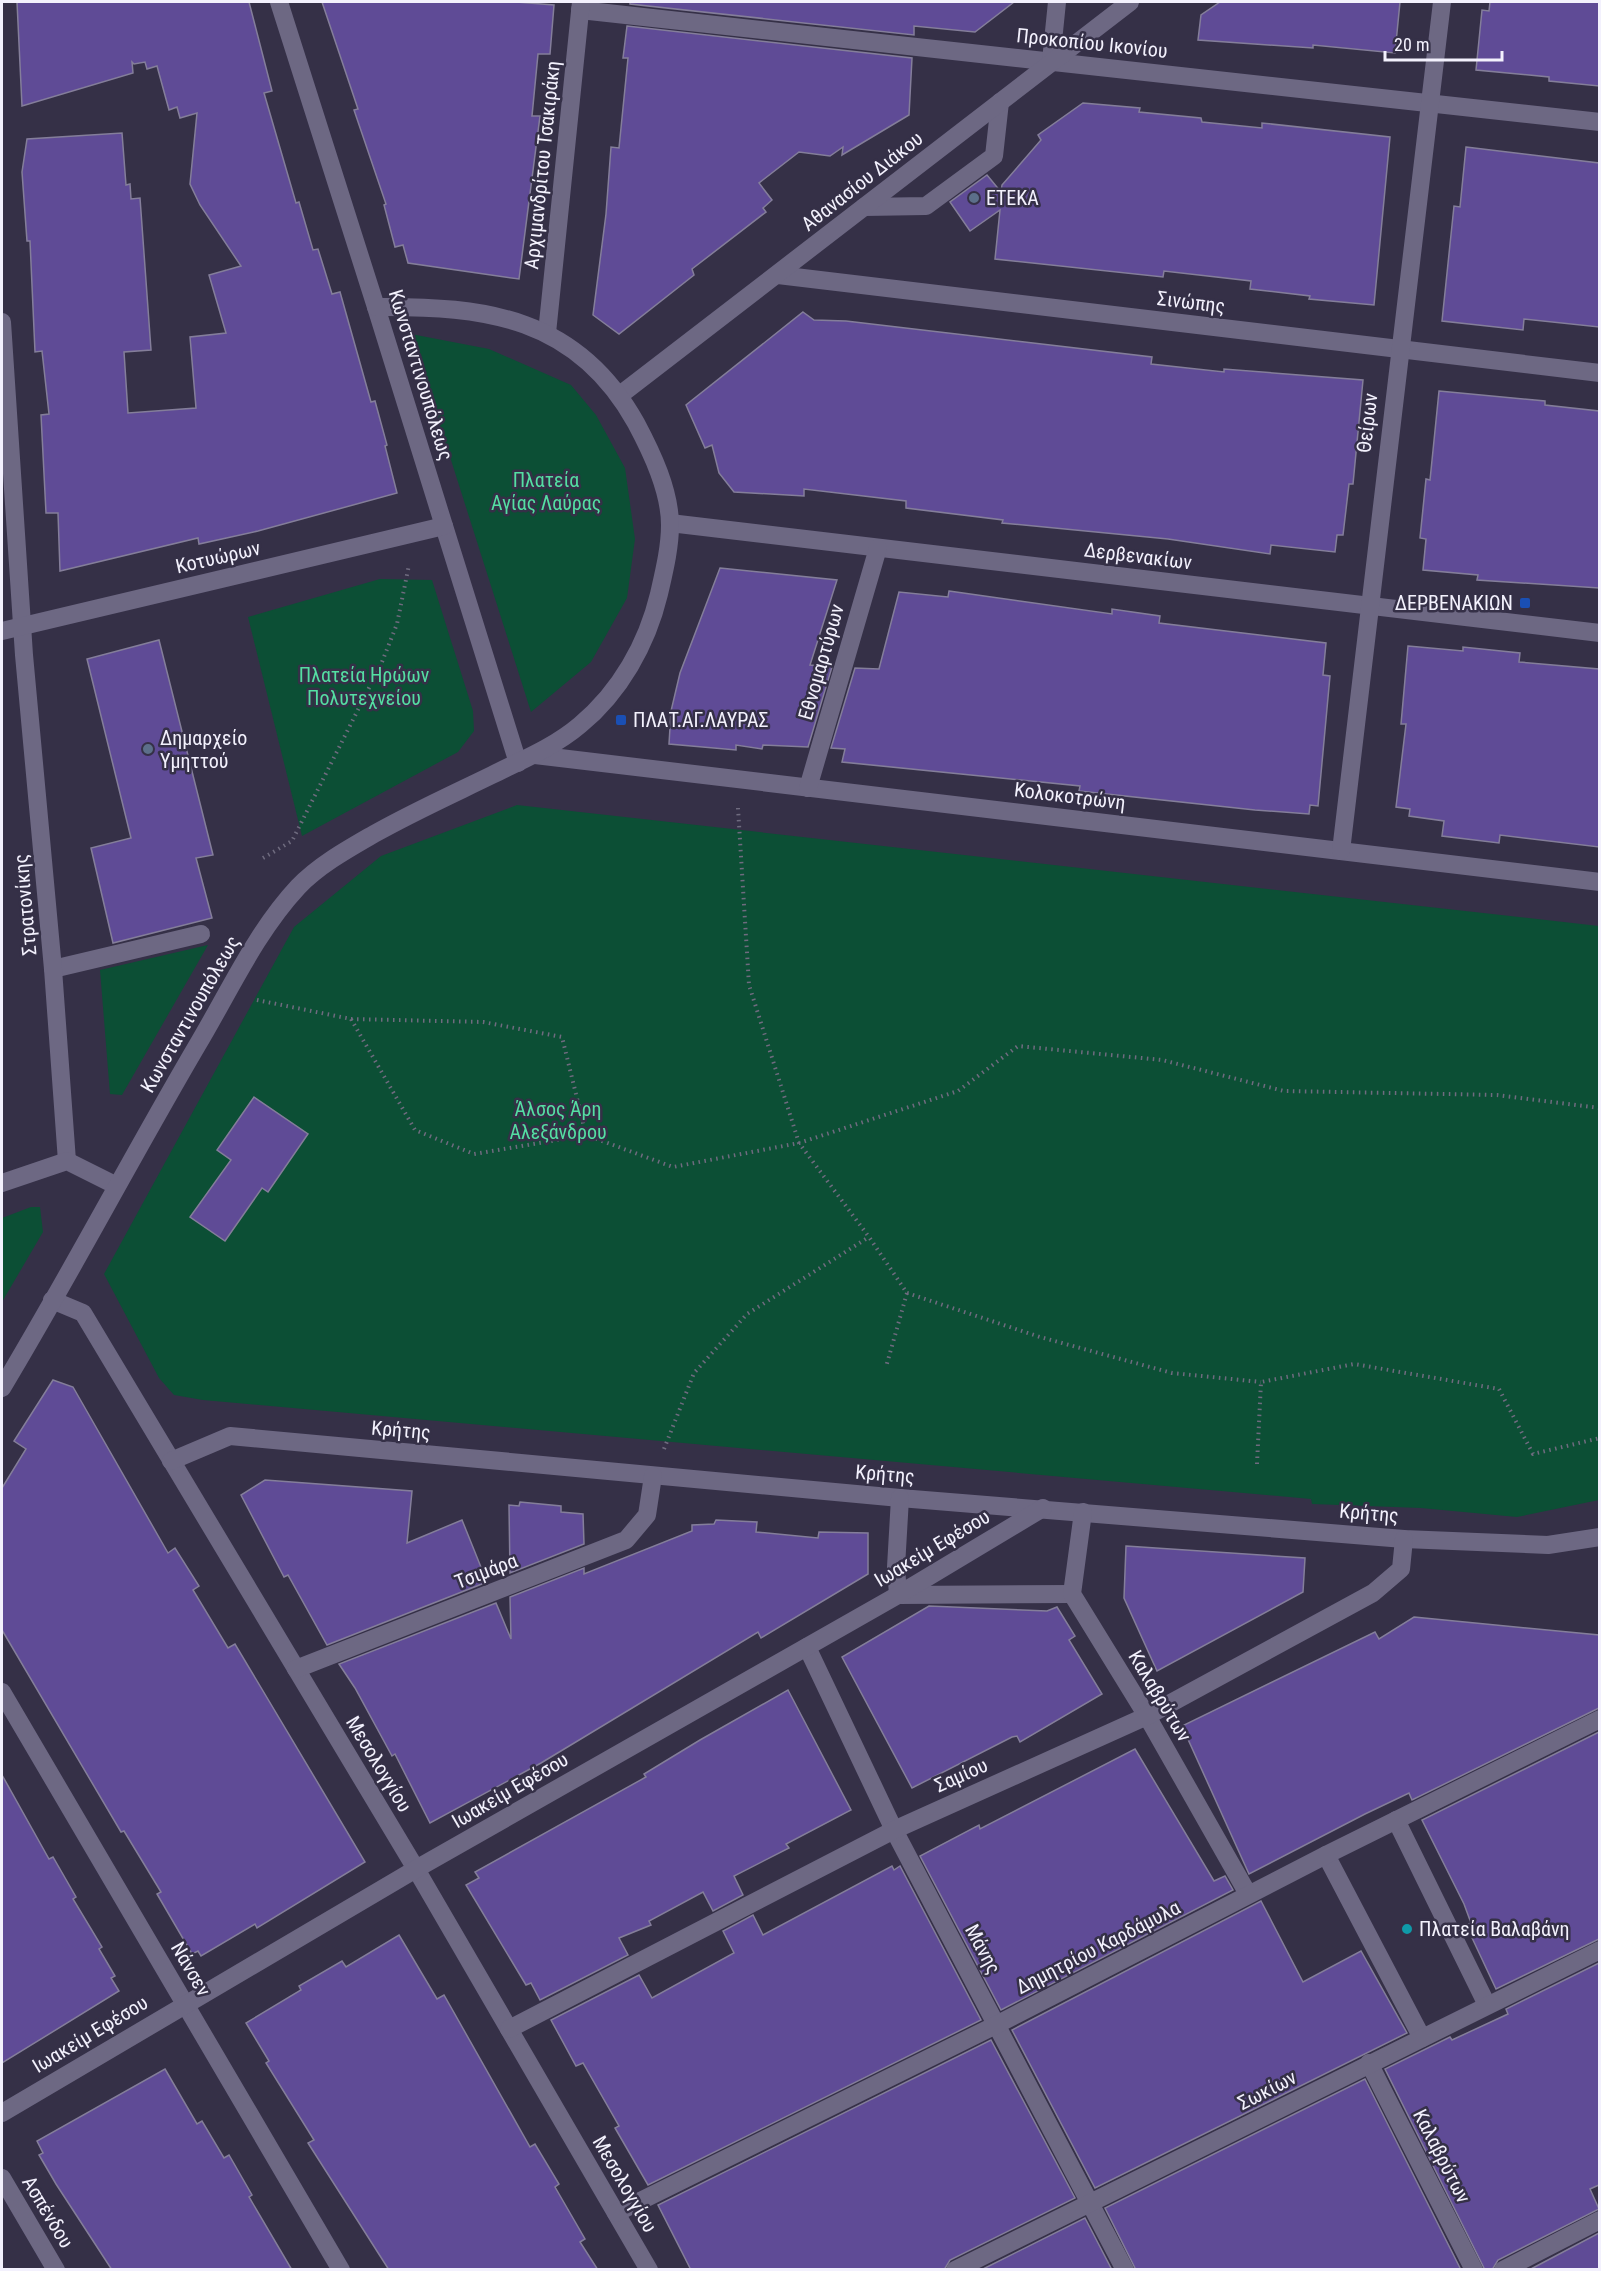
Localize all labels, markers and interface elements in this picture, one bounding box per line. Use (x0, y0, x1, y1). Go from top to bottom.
street label: Προκοπίου Ικονίου (1015, 23, 1169, 63)
scale bar (1385, 24, 1502, 62)
text: 20 m (1394, 34, 1429, 55)
street label: Αρχιμανδρίτου Τσακιράκη (519, 59, 565, 271)
street label: Αθανασίου Διάκου (797, 126, 927, 236)
place label: ΕΤΕΚΑ (986, 186, 1039, 210)
marker: ΕΤΕΚΑ (967, 191, 981, 205)
street label: Σινώπης (1156, 286, 1226, 318)
street label: Κωνσταντινουπόλεως (384, 287, 458, 463)
street label: Θείρων (1351, 391, 1383, 454)
park label: Πλατεία Αγίας Λαύρας (491, 468, 601, 515)
street label: Κοτυώρων (173, 536, 263, 578)
street label: Δερβενακίων (1083, 537, 1194, 575)
place label: ΔΕΡΒΕΝΑΚΙΩΝ (1395, 591, 1513, 615)
marker: ΔΕΡΒΕΝΑΚΙΩΝ (1518, 596, 1532, 610)
street label: Εθνομαρτύρων (793, 601, 849, 723)
park label: Πλατεία Ηρώων Πολυτεχνείου (299, 663, 430, 710)
place label: ΠΛΑΤ.ΑΓ.ΛΑΥΡΑΣ (633, 708, 769, 732)
marker: ΠΛΑΤ.ΑΓ.ΛΑΥΡΑΣ (614, 713, 628, 727)
place label: Δημαρχείο Υμηττού (160, 726, 247, 773)
marker: Δημαρχείο Υμηττού (141, 742, 155, 756)
street label: Κολοκοτρώνη (1013, 777, 1127, 815)
street label: Στρατονίκης (9, 853, 41, 957)
street label: Κωνσταντινουπόλεως (135, 931, 245, 1097)
park label: Άλσος Άρη Αλεξάνδρου (509, 1097, 607, 1144)
street label: Κρήτης (370, 1415, 432, 1445)
street label: Κρήτης (854, 1459, 916, 1489)
street label: Κρήτης (1338, 1498, 1400, 1528)
street label: Ιωακείμ Εφέσου (870, 1504, 994, 1592)
street label: Τσιμάρα (451, 1548, 521, 1594)
street label: Καλαβρύτων (1123, 1646, 1197, 1746)
street label: Μεσολογγίου (341, 1712, 417, 1816)
street label: Ιωακείμ Εφέσου (448, 1747, 572, 1833)
street label: Σαμίου (931, 1753, 991, 1797)
street label: Δημητρίου Καρδάμυλα (1012, 1895, 1184, 1999)
place label: Πλατεία Βαλαβάνη (1419, 1917, 1570, 1941)
street label: Μάνης (960, 1920, 1006, 1978)
marker: Πλατεία Βαλαβάνη (1400, 1922, 1414, 1936)
street label: Νάνσεν (166, 1938, 216, 2001)
street label: Ιωακείμ Εφέσου (28, 1990, 152, 2078)
street label: Σωκίων (1234, 2065, 1301, 2115)
street label: Καλαβρύτων (1408, 2105, 1476, 2207)
street label: Μεσολογγίου (588, 2131, 662, 2237)
street label: Ασπένδου (17, 2172, 79, 2252)

